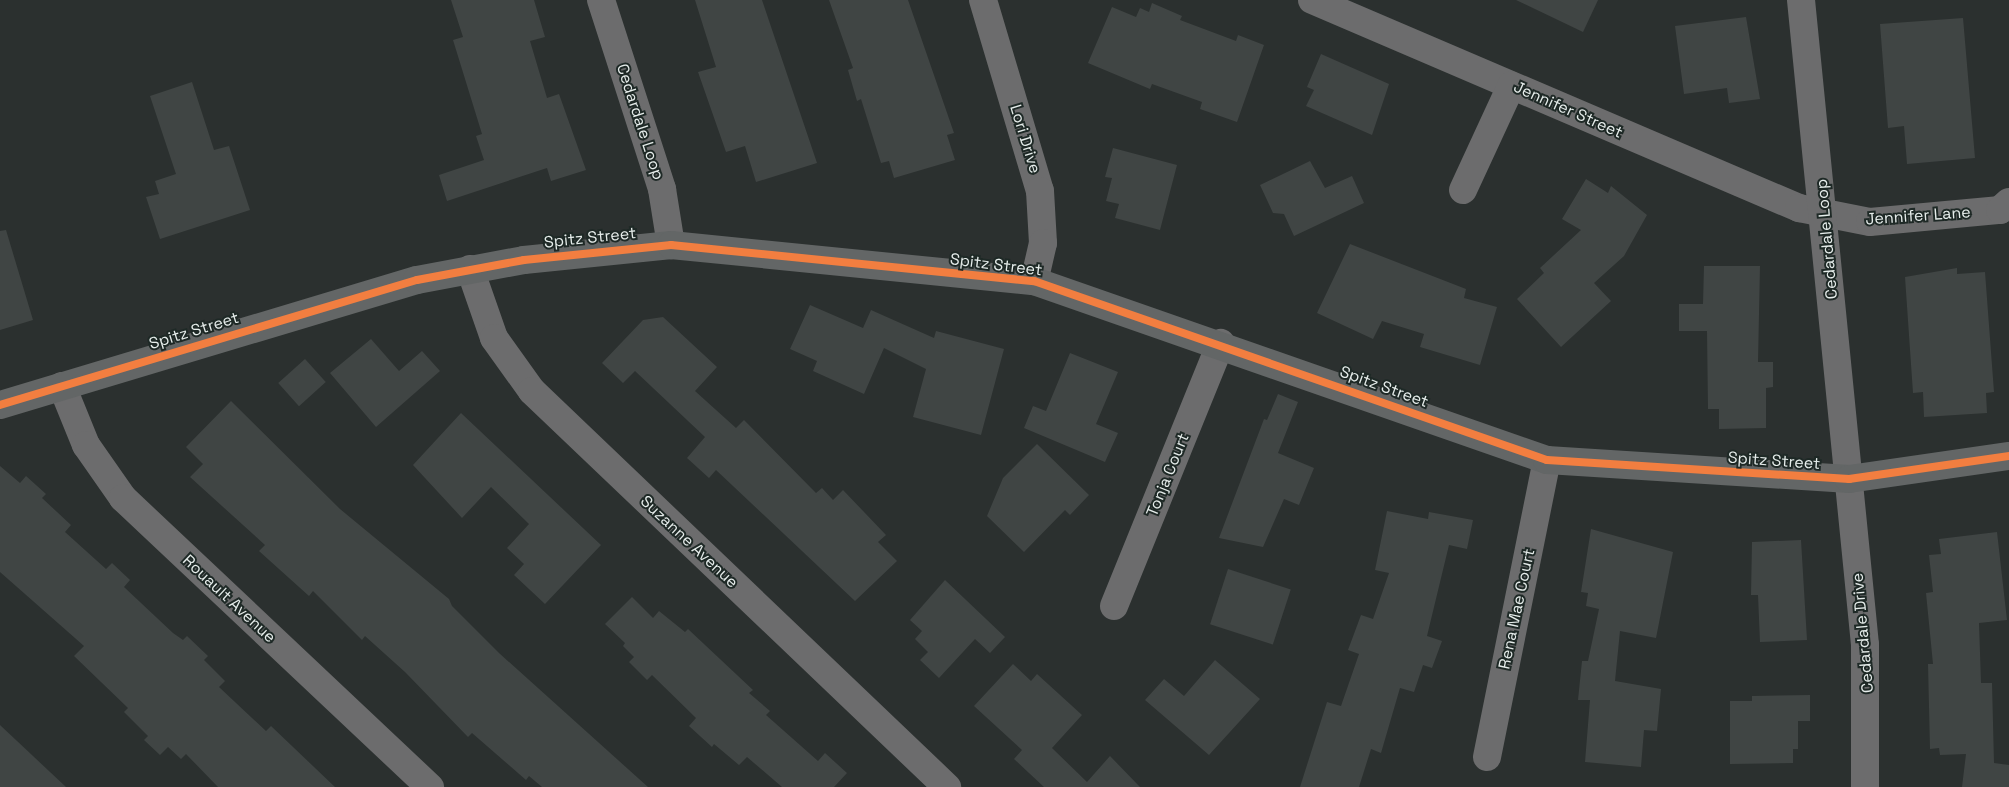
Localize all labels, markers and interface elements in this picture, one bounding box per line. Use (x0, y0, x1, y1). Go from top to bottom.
street label: Cedardale Loop (612, 62, 668, 182)
street label: Jennifer Street (1511, 77, 1625, 143)
street label: Lori Drive (1005, 102, 1045, 176)
street label: Cedardale Loop (1812, 178, 1842, 300)
street label: Jennifer Lane (1865, 203, 1971, 229)
street label: Spitz Street (543, 224, 637, 252)
street label: Spitz Street (949, 250, 1043, 280)
street label: Spitz Street (147, 308, 241, 354)
street label: Spitz Street (1337, 362, 1431, 412)
street label: Tonja Court (1143, 431, 1193, 519)
street label: Spitz Street (1727, 448, 1821, 474)
street label: Suzanne Avenue (636, 492, 742, 592)
street label: Rena Mae Court (1495, 547, 1539, 671)
street label: Rouault Avenue (178, 551, 280, 647)
street label: Cedardale Drive (1848, 572, 1878, 694)

